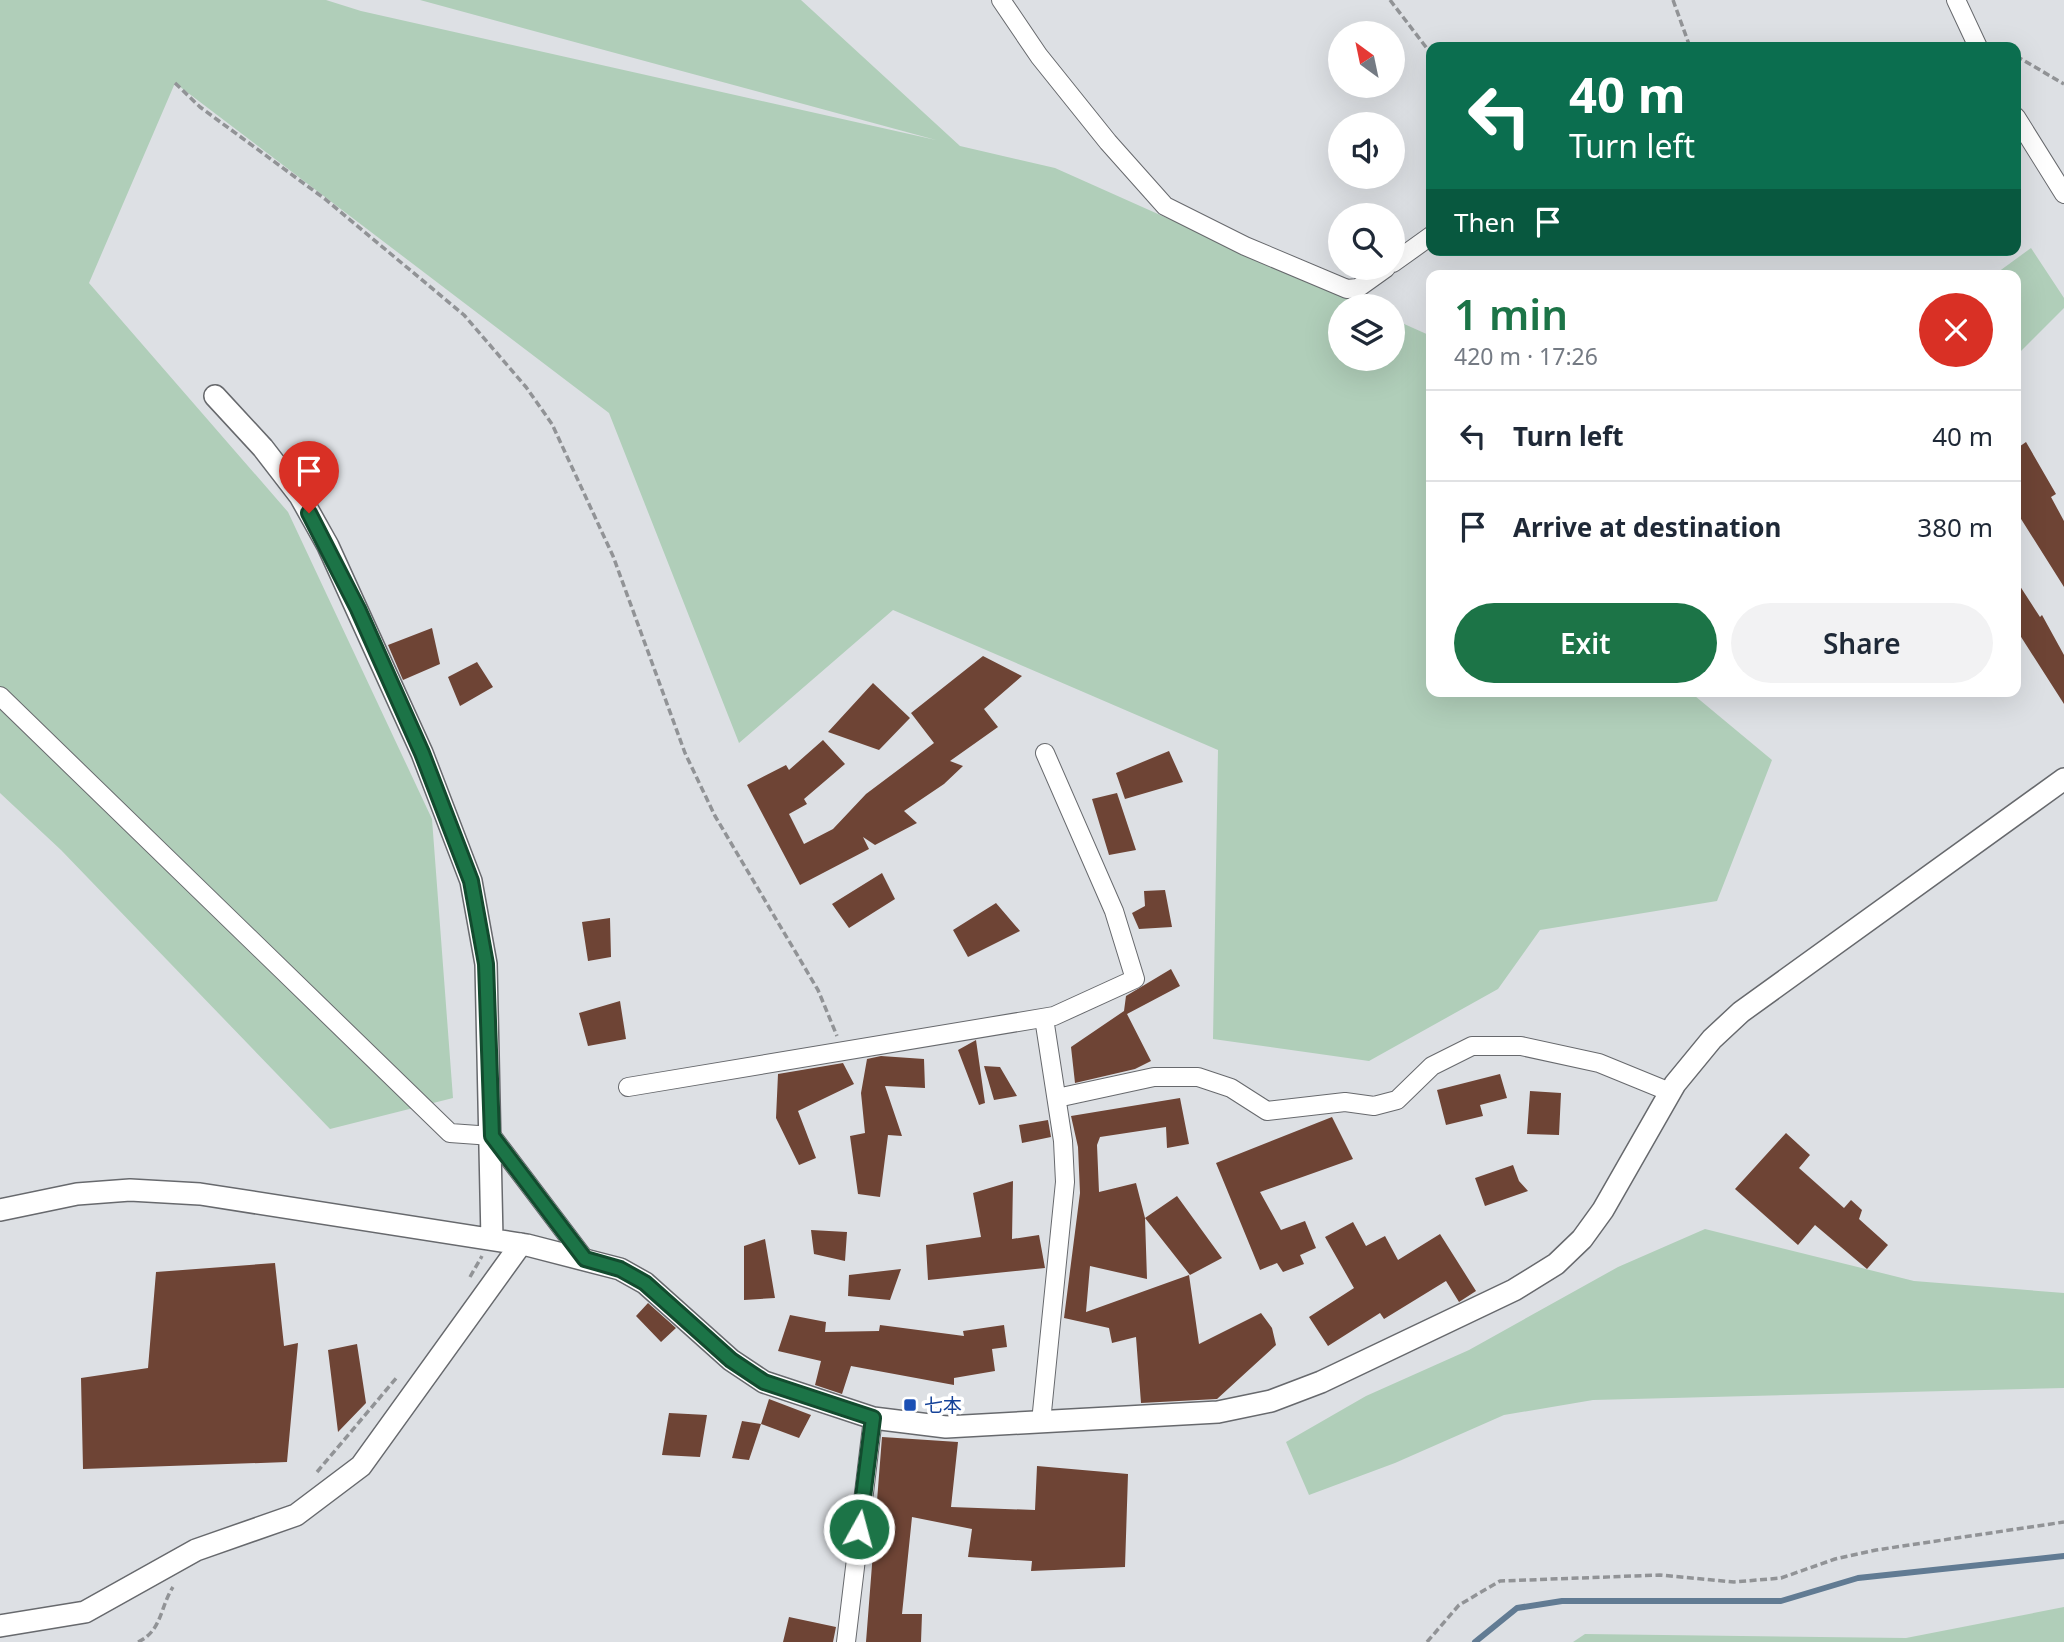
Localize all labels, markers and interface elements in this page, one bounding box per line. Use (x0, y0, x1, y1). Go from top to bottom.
north arrow (1328, 21, 1405, 98)
map controls (1328, 21, 1405, 371)
text: 40 m (1569, 61, 1686, 127)
icon: left (1454, 70, 1545, 161)
button: sound (1328, 112, 1405, 189)
text: Turn left (1569, 124, 1695, 167)
button: search (1328, 203, 1405, 280)
icon: arrive (1529, 203, 1567, 241)
text: Then (1454, 204, 1515, 240)
text: 1 min (1454, 285, 1568, 342)
button: close (1919, 293, 1993, 367)
button: layers (1328, 294, 1405, 371)
text: 420 m · 17:26 (1454, 340, 1598, 372)
icon: left (1454, 417, 1492, 455)
text: Turn left (1513, 418, 1624, 454)
text: 40 m (1932, 418, 1993, 454)
pin (279, 441, 339, 513)
icon: arrive (290, 452, 328, 490)
icon: arrive (1454, 508, 1492, 546)
text: Arrive at destination (1513, 509, 1782, 545)
text: 380 m (1917, 509, 1993, 545)
button: Exit (1454, 603, 1717, 683)
button: Share (1731, 603, 1993, 683)
place label: 七本 (924, 1392, 962, 1418)
marker: 七本 (902, 1397, 918, 1413)
position arrow (822, 1492, 896, 1566)

